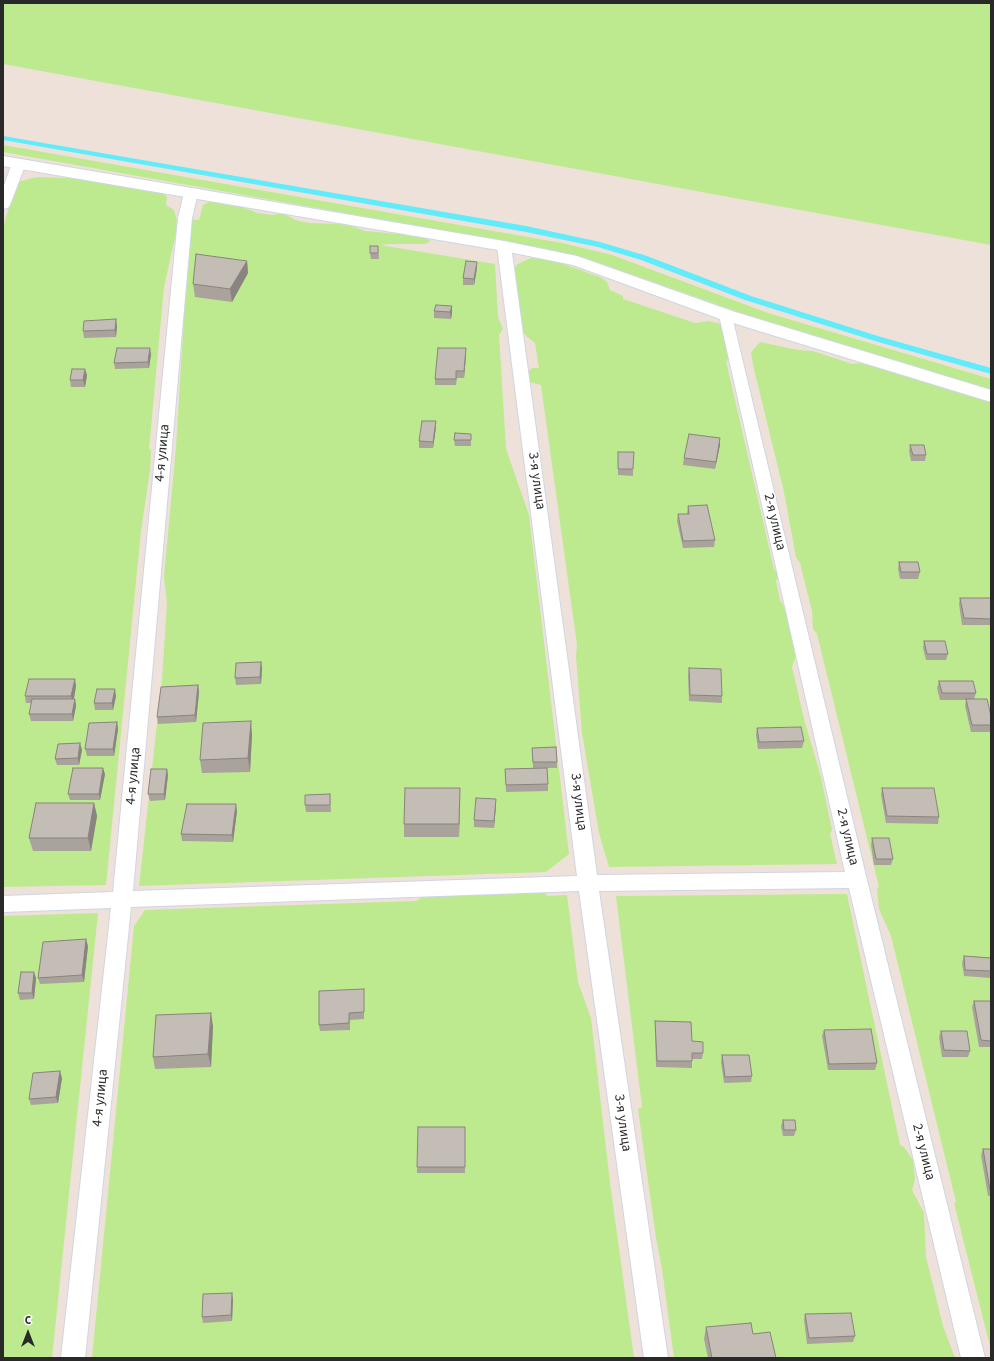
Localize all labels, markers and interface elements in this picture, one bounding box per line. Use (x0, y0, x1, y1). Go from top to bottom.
street label: 4-я улица (152, 423, 174, 483)
street label: 3-я улица (524, 451, 548, 511)
street label: 2-я улица (759, 492, 789, 552)
street label: 4-я улица (123, 746, 145, 806)
street label: 3-я улица (566, 772, 590, 832)
street label: 2-я улица (832, 807, 862, 867)
street label: 4-я улица (90, 1068, 112, 1128)
street label: 3-я улица (610, 1093, 634, 1153)
street label: 2-я улица (908, 1122, 938, 1182)
north arrow (8, 1313, 48, 1353)
text: С (25, 1313, 31, 1328)

